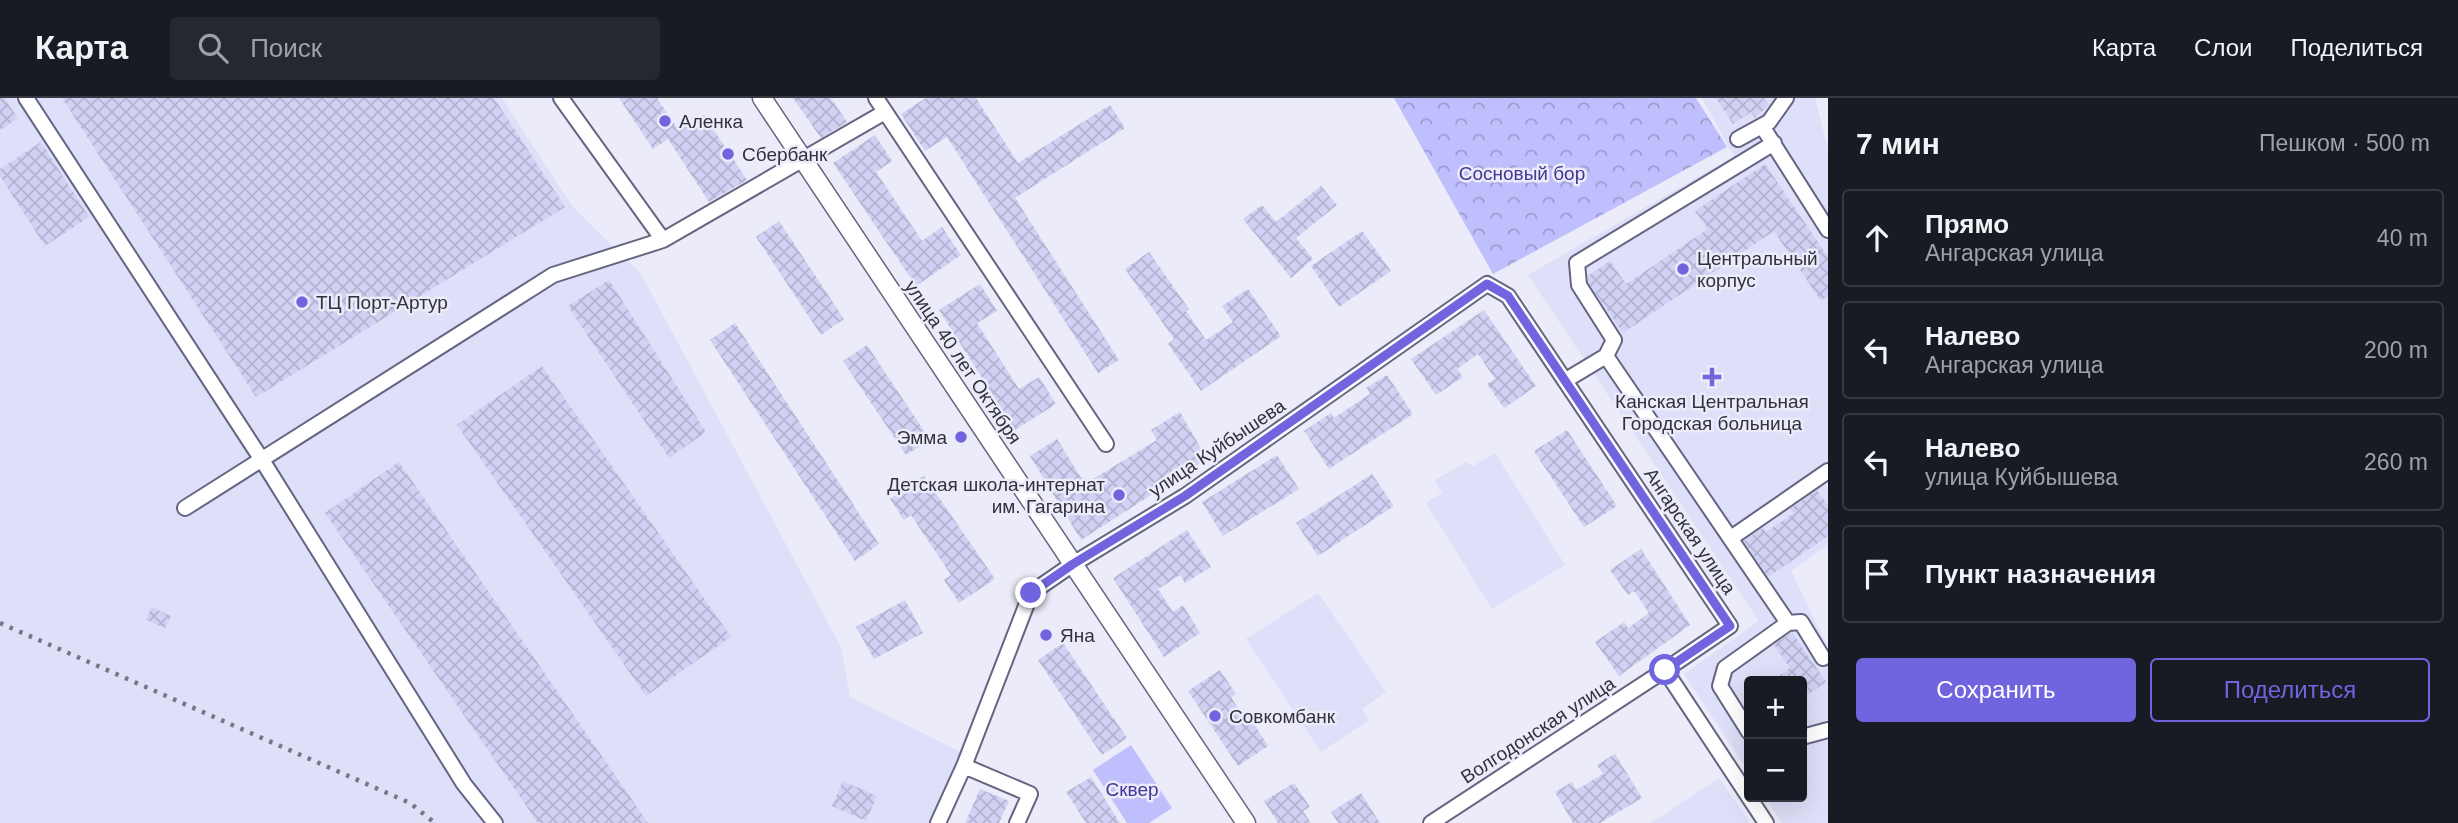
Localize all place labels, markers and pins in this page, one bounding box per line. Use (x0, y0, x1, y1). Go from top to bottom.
place label: Аленка (679, 111, 744, 132)
marker: Аленка (657, 113, 673, 129)
place label: Сбербанк (742, 144, 828, 165)
marker: Сбербанк (720, 146, 736, 162)
place label: Центральный корпус (1697, 248, 1818, 291)
marker: Центральный корпус (1675, 261, 1691, 277)
place label: ТЦ Порт-Артур (316, 292, 448, 313)
marker: ТЦ Порт-Артур (294, 294, 310, 310)
marker: Канская Центральная Городская больница (1702, 367, 1722, 387)
place label: Канская Центральная Городская больница (1615, 391, 1809, 434)
place label: Эмма (897, 427, 947, 448)
marker: Эмма (953, 429, 969, 445)
place label: Детская школа-интернат им. Гагарина (887, 474, 1105, 517)
marker: Детская школа-интернат им. Гагарина (1111, 487, 1127, 503)
place label: Яна (1060, 625, 1095, 646)
marker: Яна (1038, 627, 1054, 643)
place label: Совкомбанк (1229, 706, 1336, 727)
marker: Совкомбанк (1207, 708, 1223, 724)

